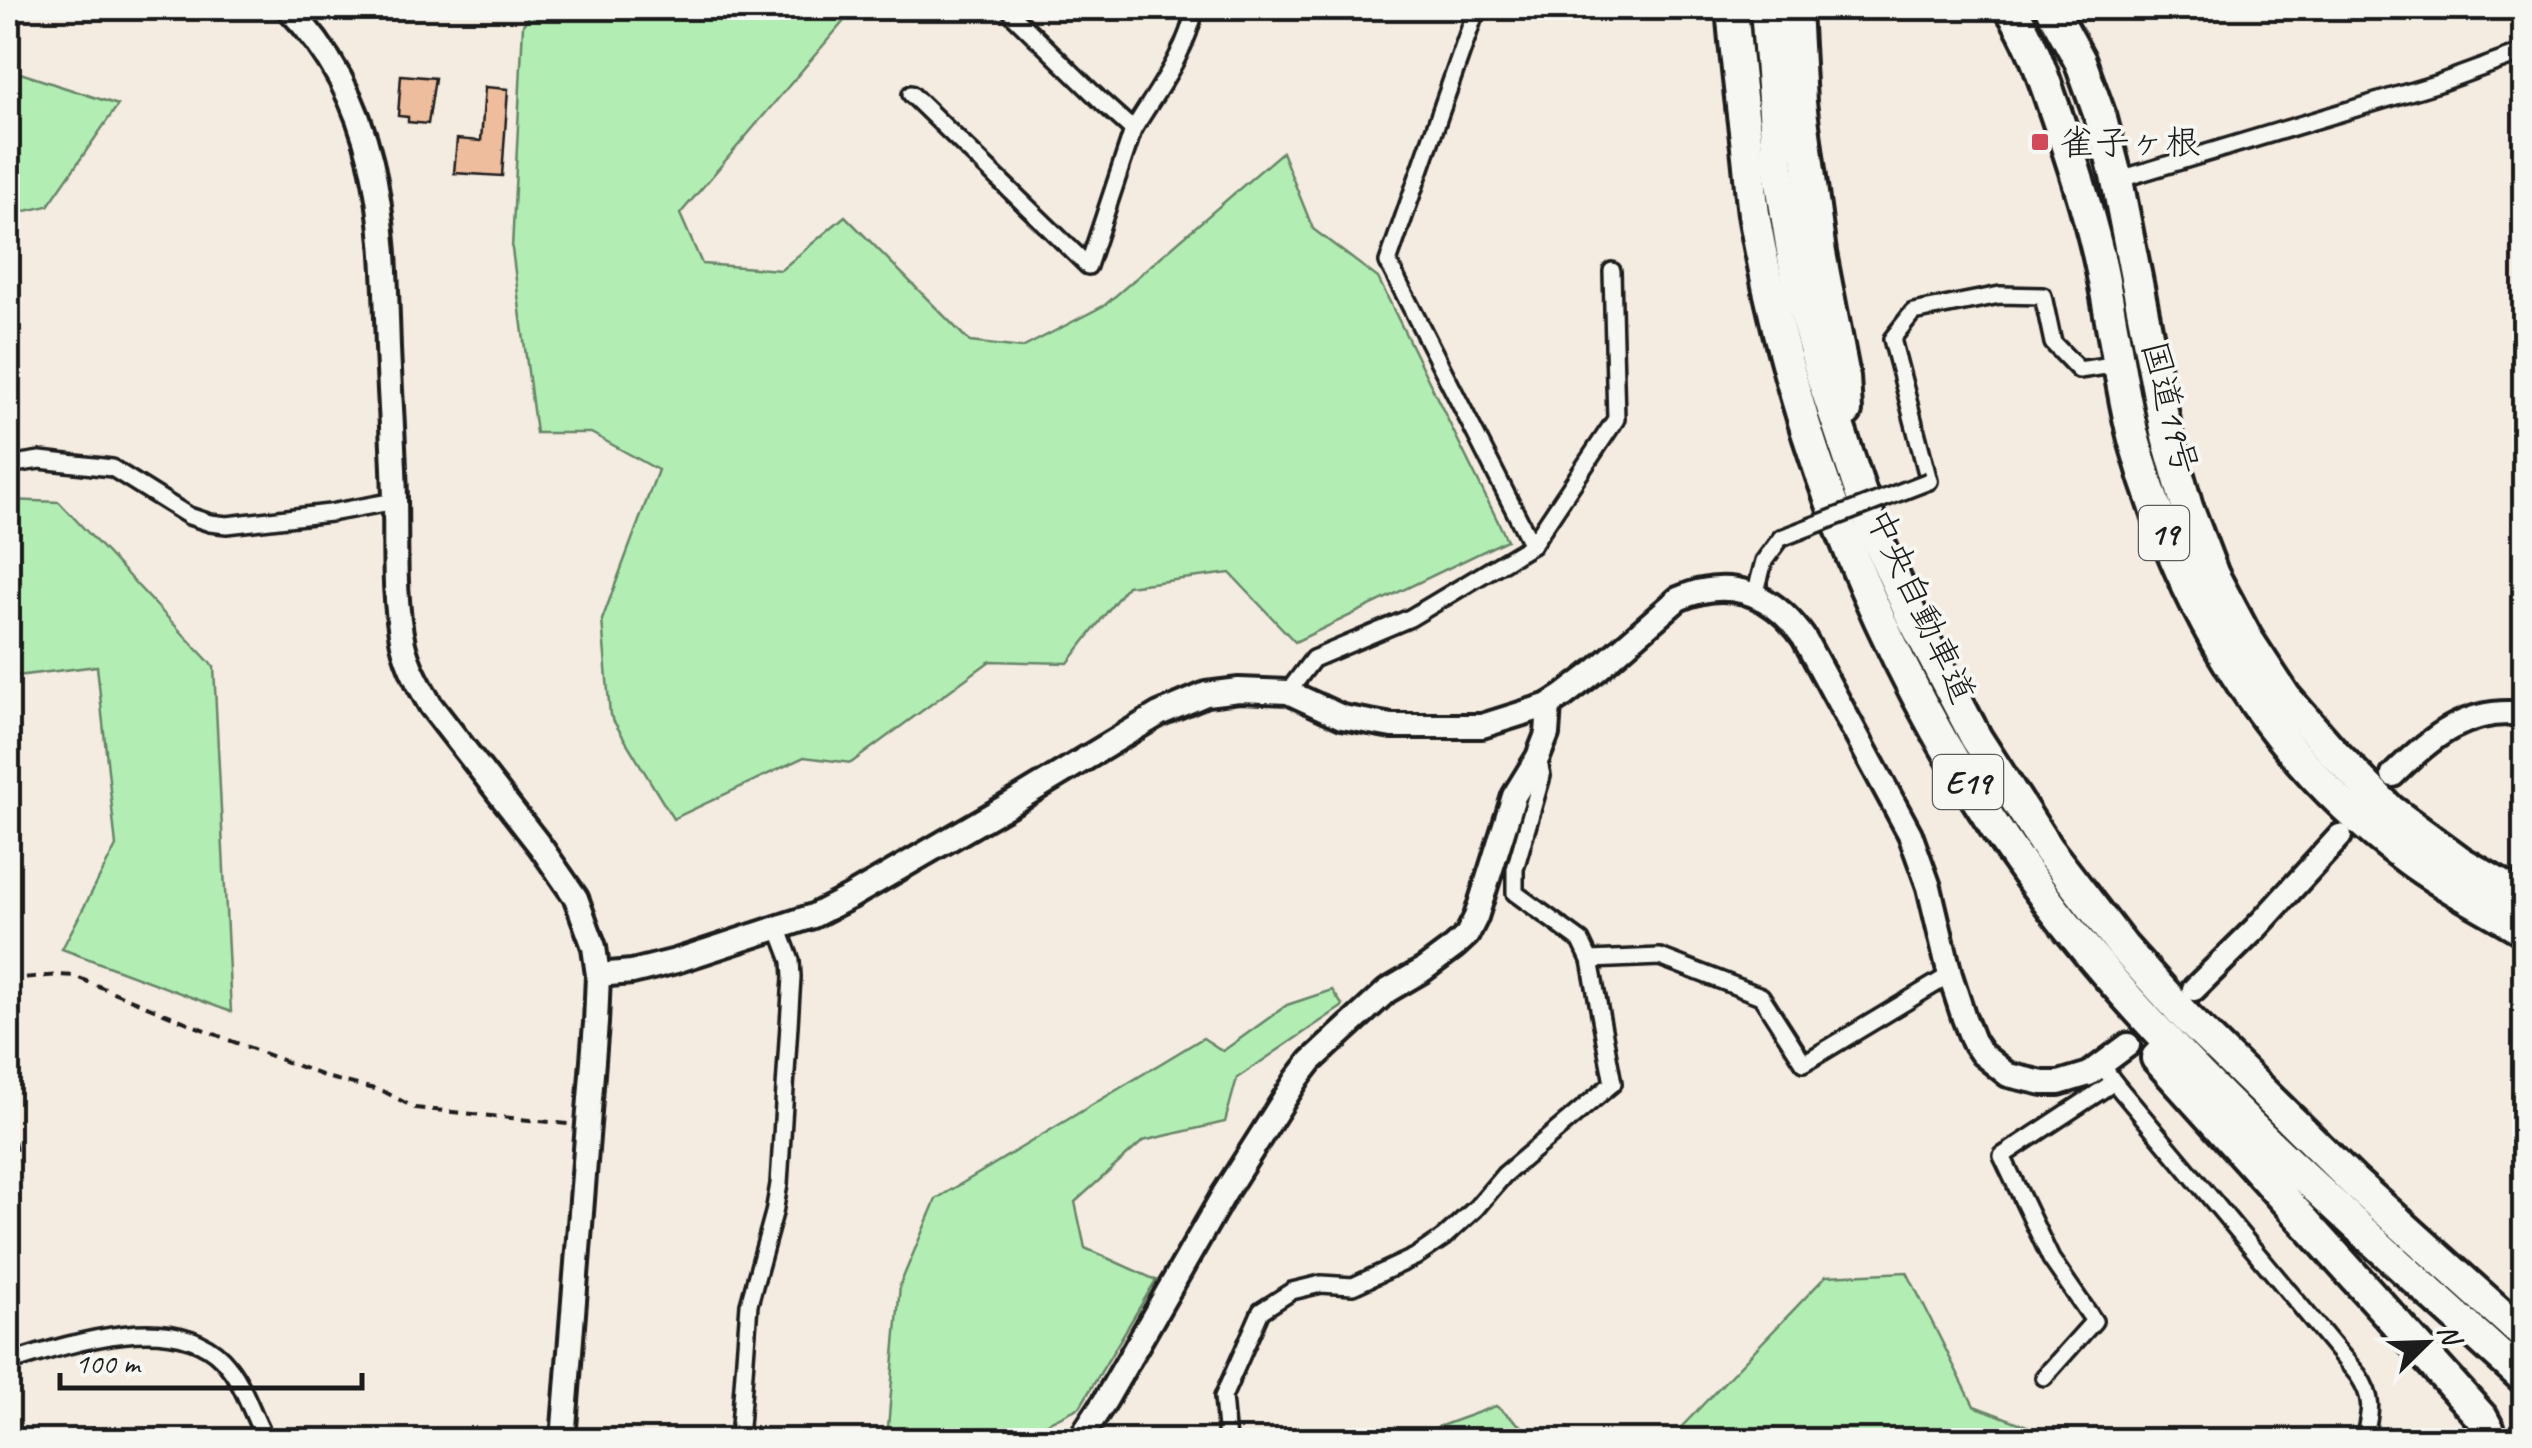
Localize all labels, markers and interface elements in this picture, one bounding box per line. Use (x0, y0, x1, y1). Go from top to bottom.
place label: 雀子ヶ根 (2060, 120, 2200, 165)
marker: 雀子ヶ根 (2029, 131, 2051, 153)
street label: 国道19号 (2132, 336, 2208, 480)
street label: 中央自動車道 (1856, 501, 1986, 711)
road number: 19 (2139, 506, 2189, 560)
road number: E19 (1933, 755, 2003, 809)
north arrow (2377, 1293, 2477, 1393)
text: N (2430, 1319, 2471, 1353)
scale bar (60, 1328, 362, 1390)
text: 100 m (75, 1344, 142, 1382)

